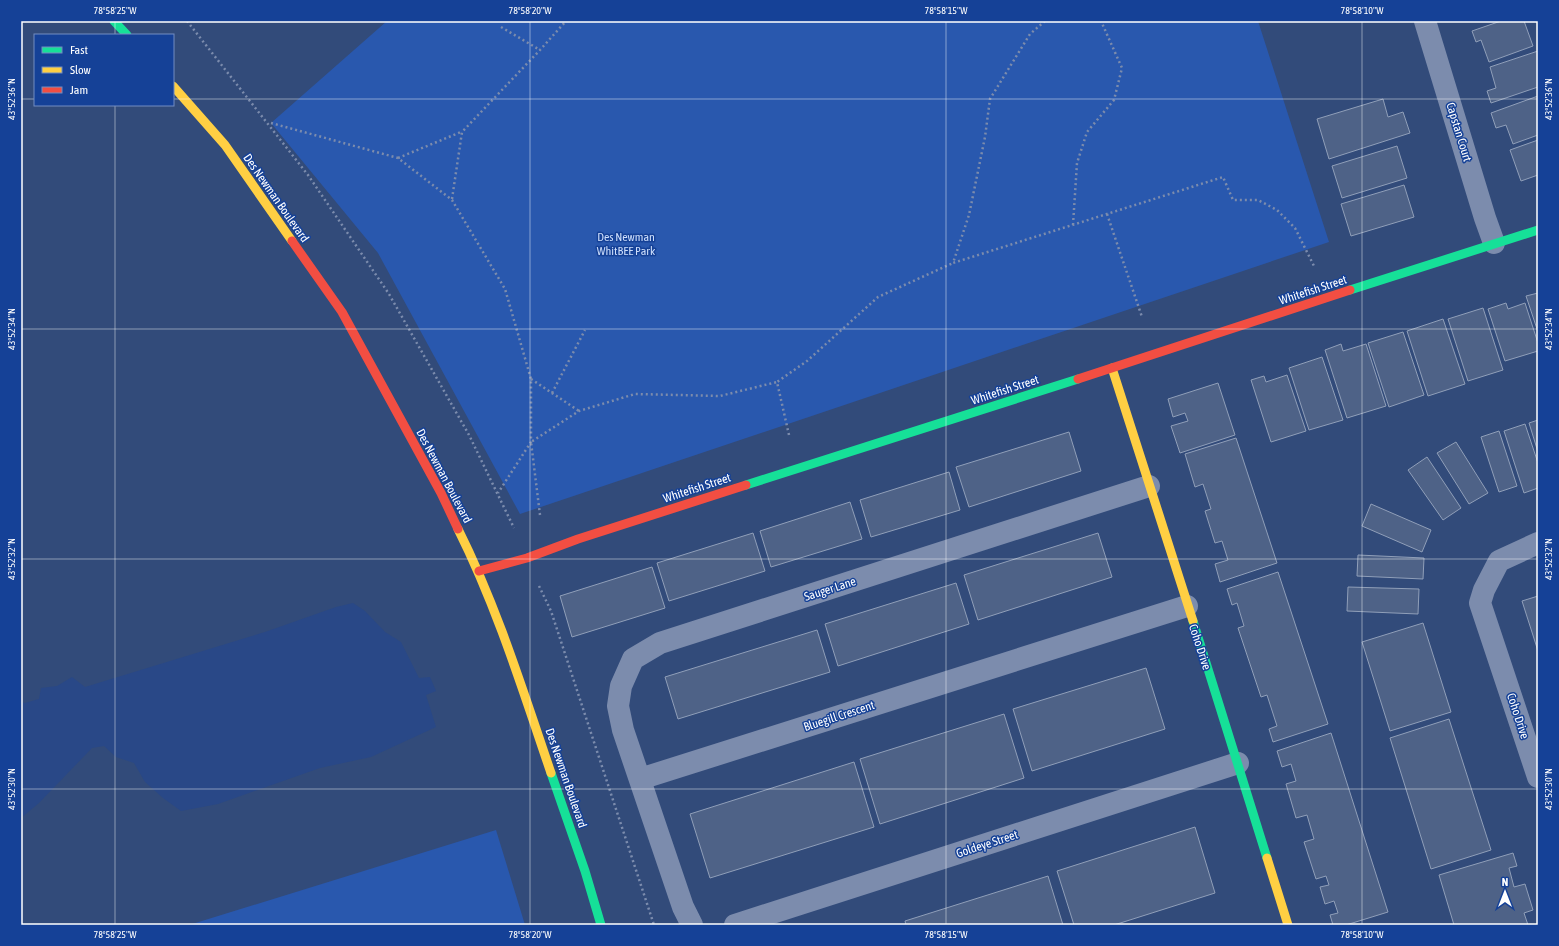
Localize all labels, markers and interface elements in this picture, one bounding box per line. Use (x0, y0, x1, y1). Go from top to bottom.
text: 78°58'25"W (93, 5, 137, 16)
text: 78°58'20"W (508, 5, 552, 16)
text: 78°58'15"W (924, 5, 968, 16)
text: 78°58'10"W (1340, 5, 1384, 16)
legend (34, 34, 174, 106)
text: Fast (70, 43, 88, 57)
text: Slow (70, 63, 91, 77)
text: 43°52'36"N (6, 78, 17, 120)
text: 43°52'36"N (1543, 78, 1554, 120)
text: Jam (70, 83, 88, 97)
street label: Capstan Court (1443, 101, 1475, 164)
street label: Des Newman Boulevard (240, 151, 312, 245)
park label: Des Newman WhitBEE Park (597, 230, 656, 258)
street label: Whitefish Street (1277, 272, 1349, 307)
text: 43°52'34"N (6, 308, 17, 350)
text: 43°52'34"N (1543, 308, 1554, 350)
street label: Whitefish Street (969, 372, 1041, 407)
street label: Des Newman Boulevard (413, 427, 475, 525)
street label: Whitefish Street (661, 470, 733, 505)
text: 43°52'32"N (6, 538, 17, 580)
text: 43°52'32"N (1543, 538, 1554, 580)
street label: Sauger Lane (802, 574, 858, 604)
street label: Coho Drive (1186, 622, 1214, 672)
street label: Coho Drive (1504, 691, 1532, 741)
street label: Bluegill Crescent (802, 698, 877, 734)
street label: Des Newman Boulevard (542, 726, 590, 830)
text: 43°52'30"N (6, 768, 17, 810)
text: 43°52'30"N (1543, 768, 1554, 810)
street label: Goldeye Street (954, 827, 1020, 861)
north arrow (1485, 872, 1525, 912)
text: N (1502, 876, 1508, 888)
text: 78°58'25"W (93, 929, 137, 940)
text: 78°58'20"W (508, 929, 552, 940)
text: 78°58'15"W (924, 929, 968, 940)
text: 78°58'10"W (1340, 929, 1384, 940)

